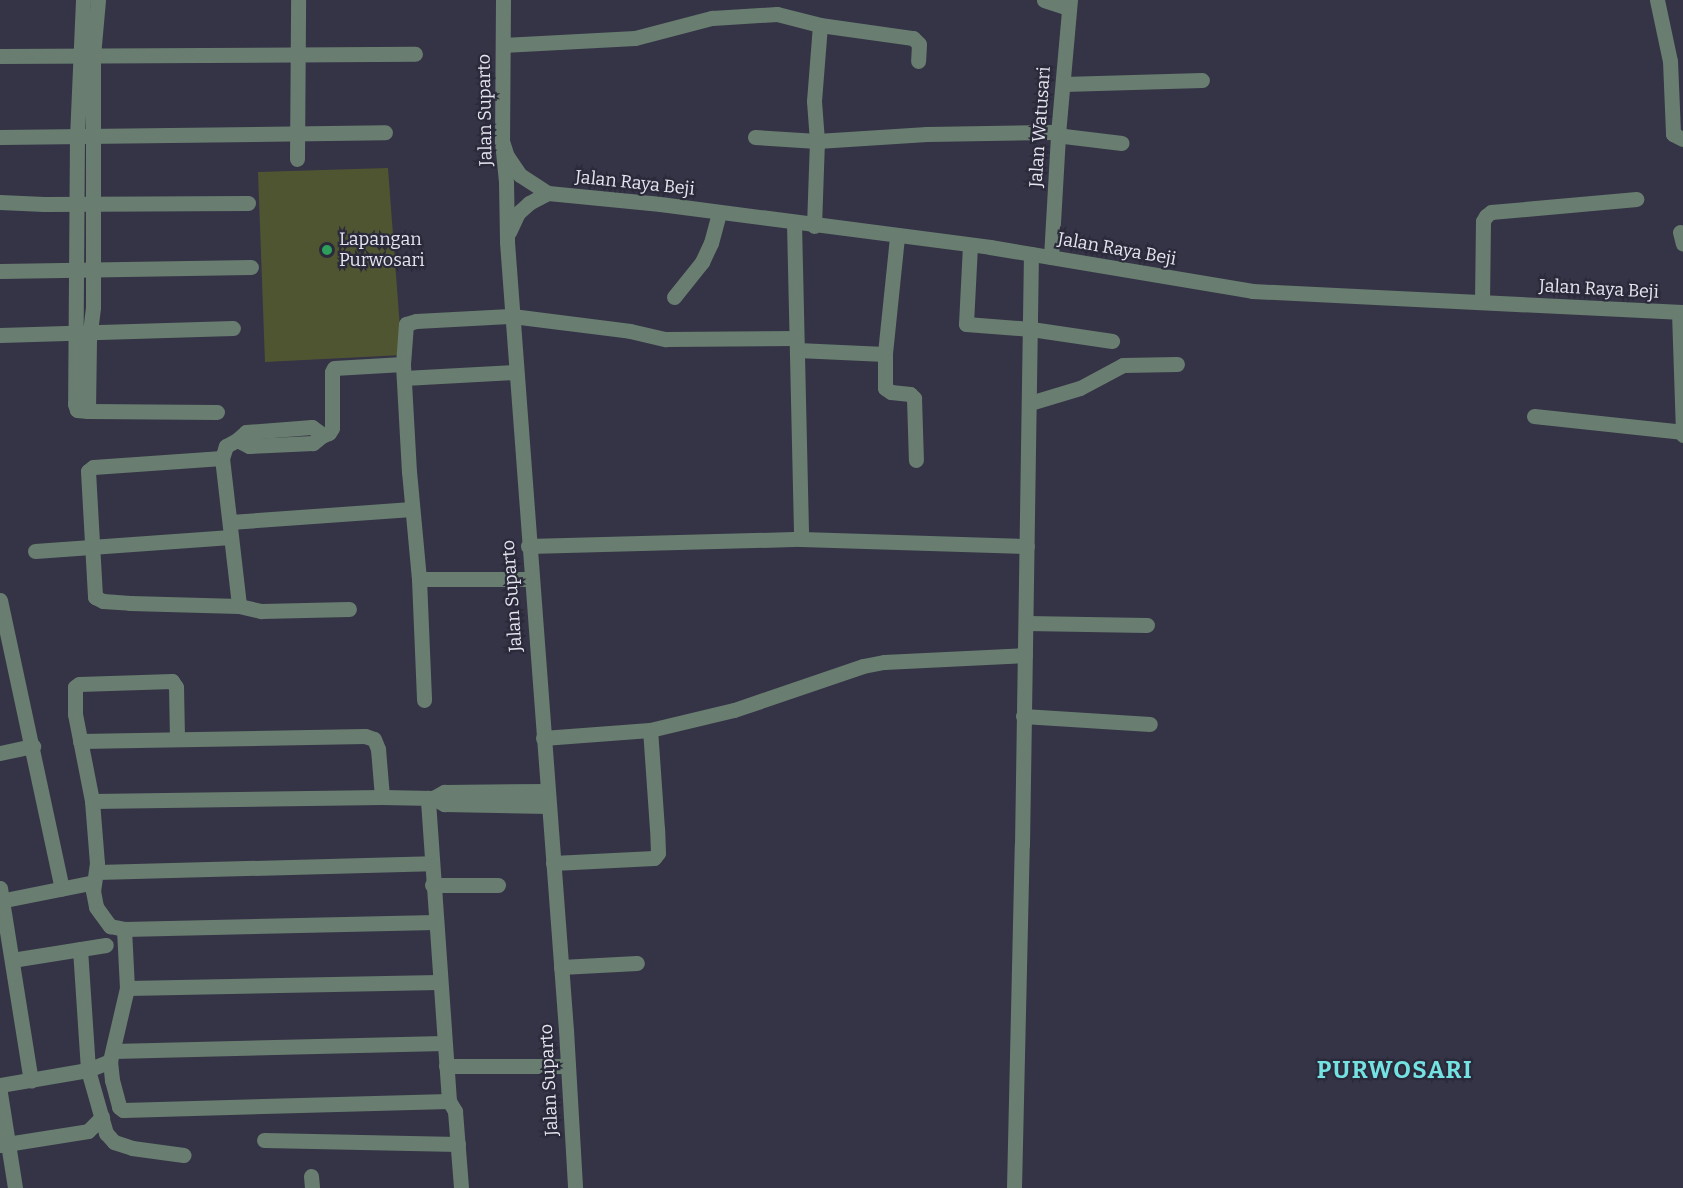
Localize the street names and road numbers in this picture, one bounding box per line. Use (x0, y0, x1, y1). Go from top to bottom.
street label: Jalan Suparto (473, 54, 497, 166)
street label: Jalan Watusari (1025, 66, 1055, 188)
street label: Jalan Raya Beji (574, 166, 696, 200)
street label: Jalan Raya Beji (1056, 228, 1178, 270)
street label: Jalan Raya Beji (1539, 275, 1659, 303)
street label: Jalan Suparto (497, 539, 527, 653)
street label: Jalan Suparto (535, 1024, 563, 1136)

